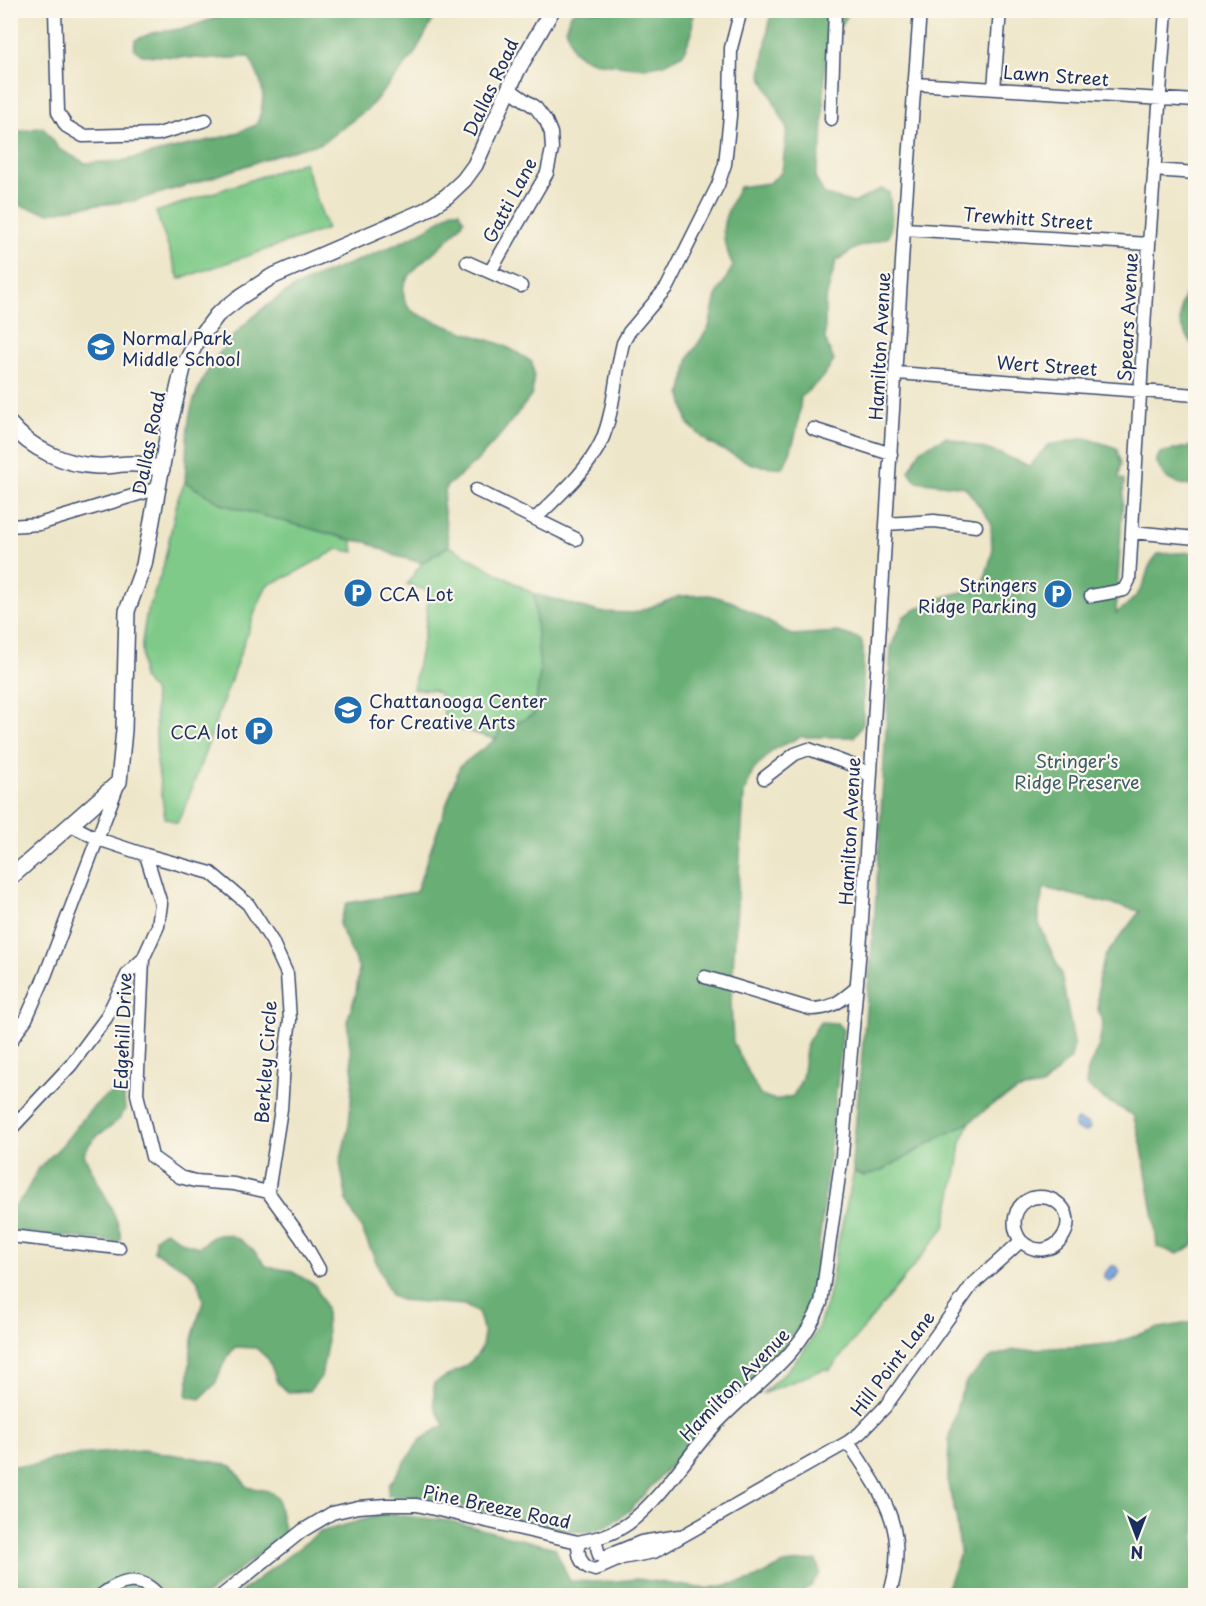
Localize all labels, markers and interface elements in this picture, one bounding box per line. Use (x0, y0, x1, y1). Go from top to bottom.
street label: Dallas Road (455, 34, 525, 140)
street label: Lawn Street (1002, 58, 1110, 92)
street label: Gatti Lane (475, 153, 543, 247)
street label: Trewhitt Street (962, 200, 1094, 236)
street label: Spears Avenue (1110, 252, 1144, 382)
street label: Hamilton Avenue (862, 271, 896, 421)
place label: Normal Park Middle School (122, 324, 241, 372)
school or university icon: Normal Park Middle School (85, 331, 117, 363)
street label: Wert Street (996, 348, 1098, 382)
street label: Dallas Road (125, 389, 171, 497)
place label: Stringers Ridge Parking (918, 571, 1037, 619)
parking icon: CCA Lot (342, 577, 374, 609)
parking icon: Stringers Ridge Parking (1042, 578, 1074, 610)
place label: CCA Lot (379, 580, 454, 607)
place label: Chattanooga Center for Creative Arts (369, 687, 548, 735)
school or university icon: Chattanooga Center for Creative Arts (332, 694, 364, 726)
parking icon: CCA lot (243, 715, 275, 747)
place label: CCA lot (170, 718, 238, 745)
park label: Stringer's Ridge Preserve (1014, 747, 1140, 795)
street label: Hamilton Avenue (832, 756, 866, 906)
street label: Edgehill Drive (106, 972, 138, 1090)
street label: Berkley Circle (247, 1000, 283, 1124)
street label: Hill Point Lane (843, 1305, 941, 1421)
street label: Hamilton Avenue (673, 1321, 795, 1447)
street label: Pine Breeze Road (421, 1477, 573, 1535)
north arrow (1107, 1507, 1167, 1567)
text: N (1131, 1541, 1143, 1565)

